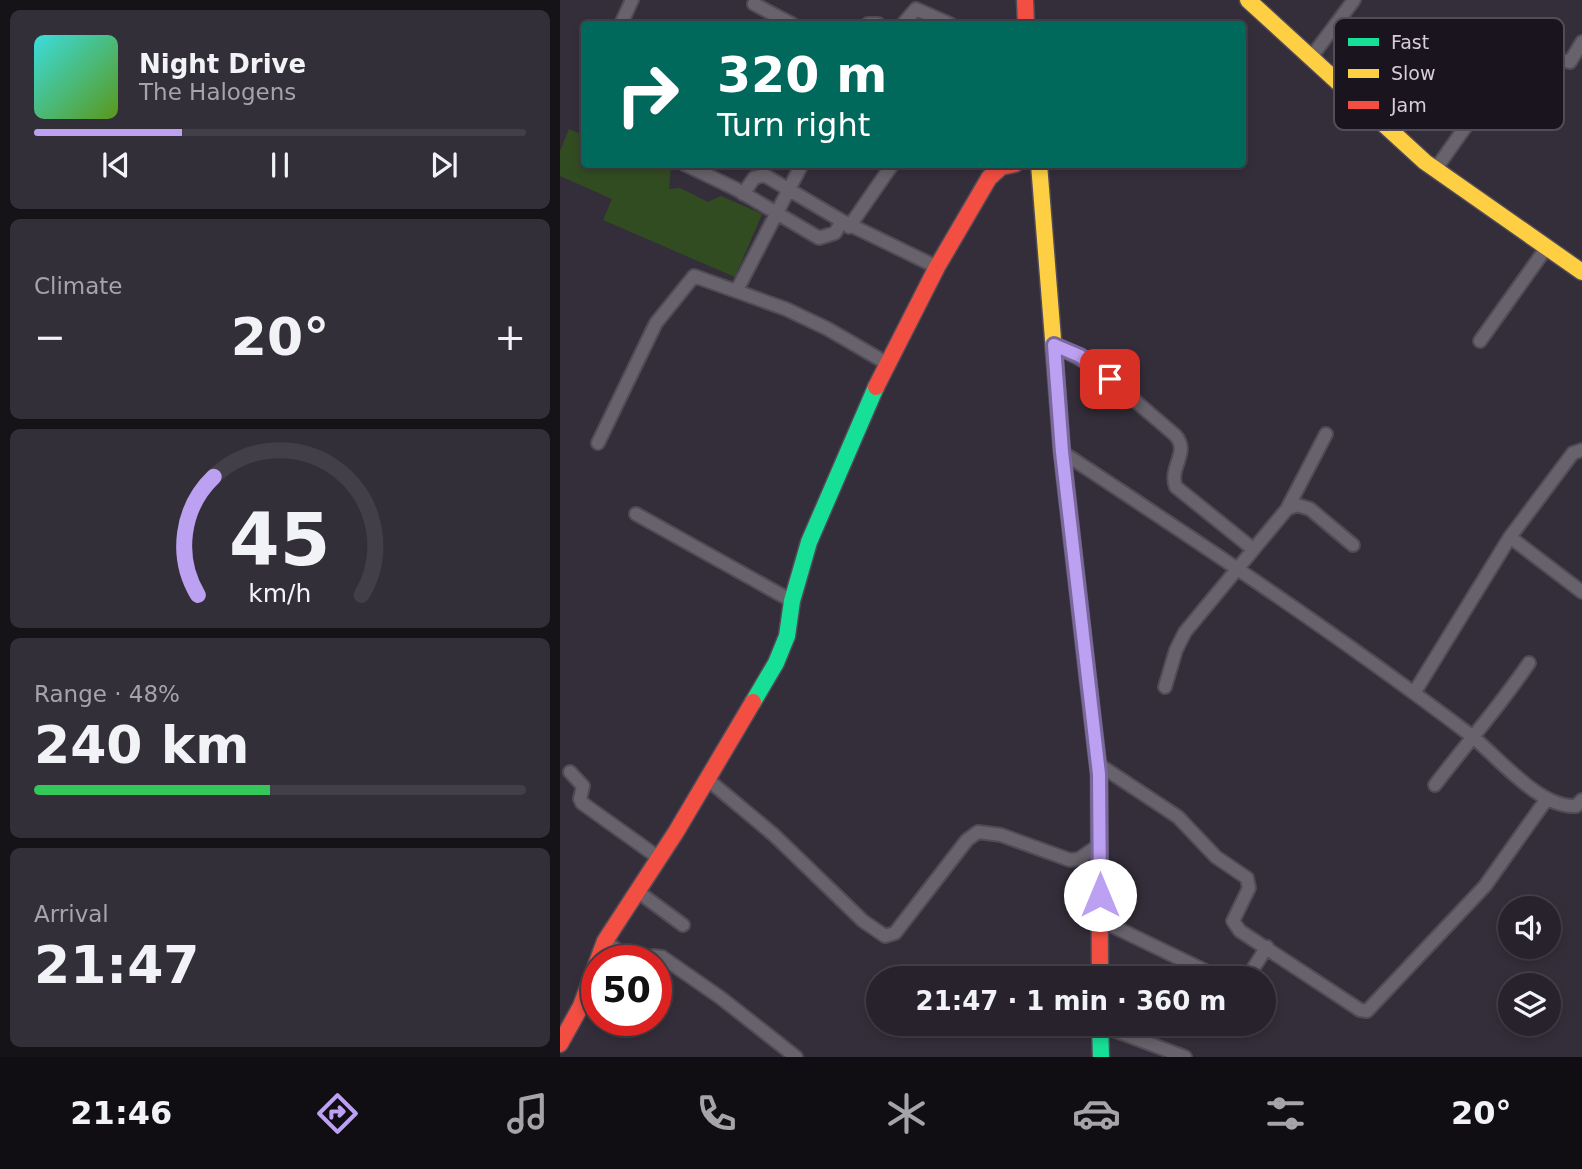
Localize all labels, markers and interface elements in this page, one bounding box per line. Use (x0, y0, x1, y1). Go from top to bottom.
legend (1334, 18, 1564, 130)
text: Fast (1391, 31, 1429, 53)
text: 320 m (717, 47, 887, 104)
text: Night Drive (139, 49, 306, 79)
icon: right (602, 49, 693, 140)
text: Slow (1391, 62, 1436, 84)
text: The Halogens (139, 79, 296, 105)
text: Jam (1390, 94, 1427, 116)
text: Turn right (717, 106, 870, 144)
icon: previous (97, 146, 135, 184)
icon: pause (261, 146, 299, 184)
icon: next (425, 146, 463, 184)
text: Climate (34, 273, 123, 299)
text: 20° (231, 307, 329, 367)
text: − (34, 315, 66, 359)
text: + (494, 315, 526, 359)
pin (1080, 349, 1140, 409)
icon: arrive (1091, 360, 1129, 398)
text: 45 (229, 497, 331, 582)
text: km/h (248, 578, 312, 607)
text: Range · 48% (34, 681, 180, 707)
text: 240 km (34, 715, 249, 775)
position arrow (1063, 858, 1137, 932)
map controls (1498, 896, 1561, 1036)
button: sound (1498, 896, 1561, 959)
text: Arrival (34, 901, 109, 927)
text: 21:47 (34, 935, 200, 995)
speed limit sign: 50 (581, 945, 672, 1036)
button: layers (1498, 973, 1561, 1036)
text: 21:47 · 1 min · 360 m (916, 986, 1226, 1016)
icon: directions (313, 1089, 362, 1138)
icon: music (503, 1089, 552, 1138)
icon: phone (692, 1089, 741, 1138)
icon: climate (882, 1089, 931, 1138)
icon: car (1072, 1089, 1121, 1138)
icon: filters (1261, 1089, 1310, 1138)
text: 21:46 (70, 1094, 172, 1132)
text: 20° (1451, 1094, 1512, 1132)

